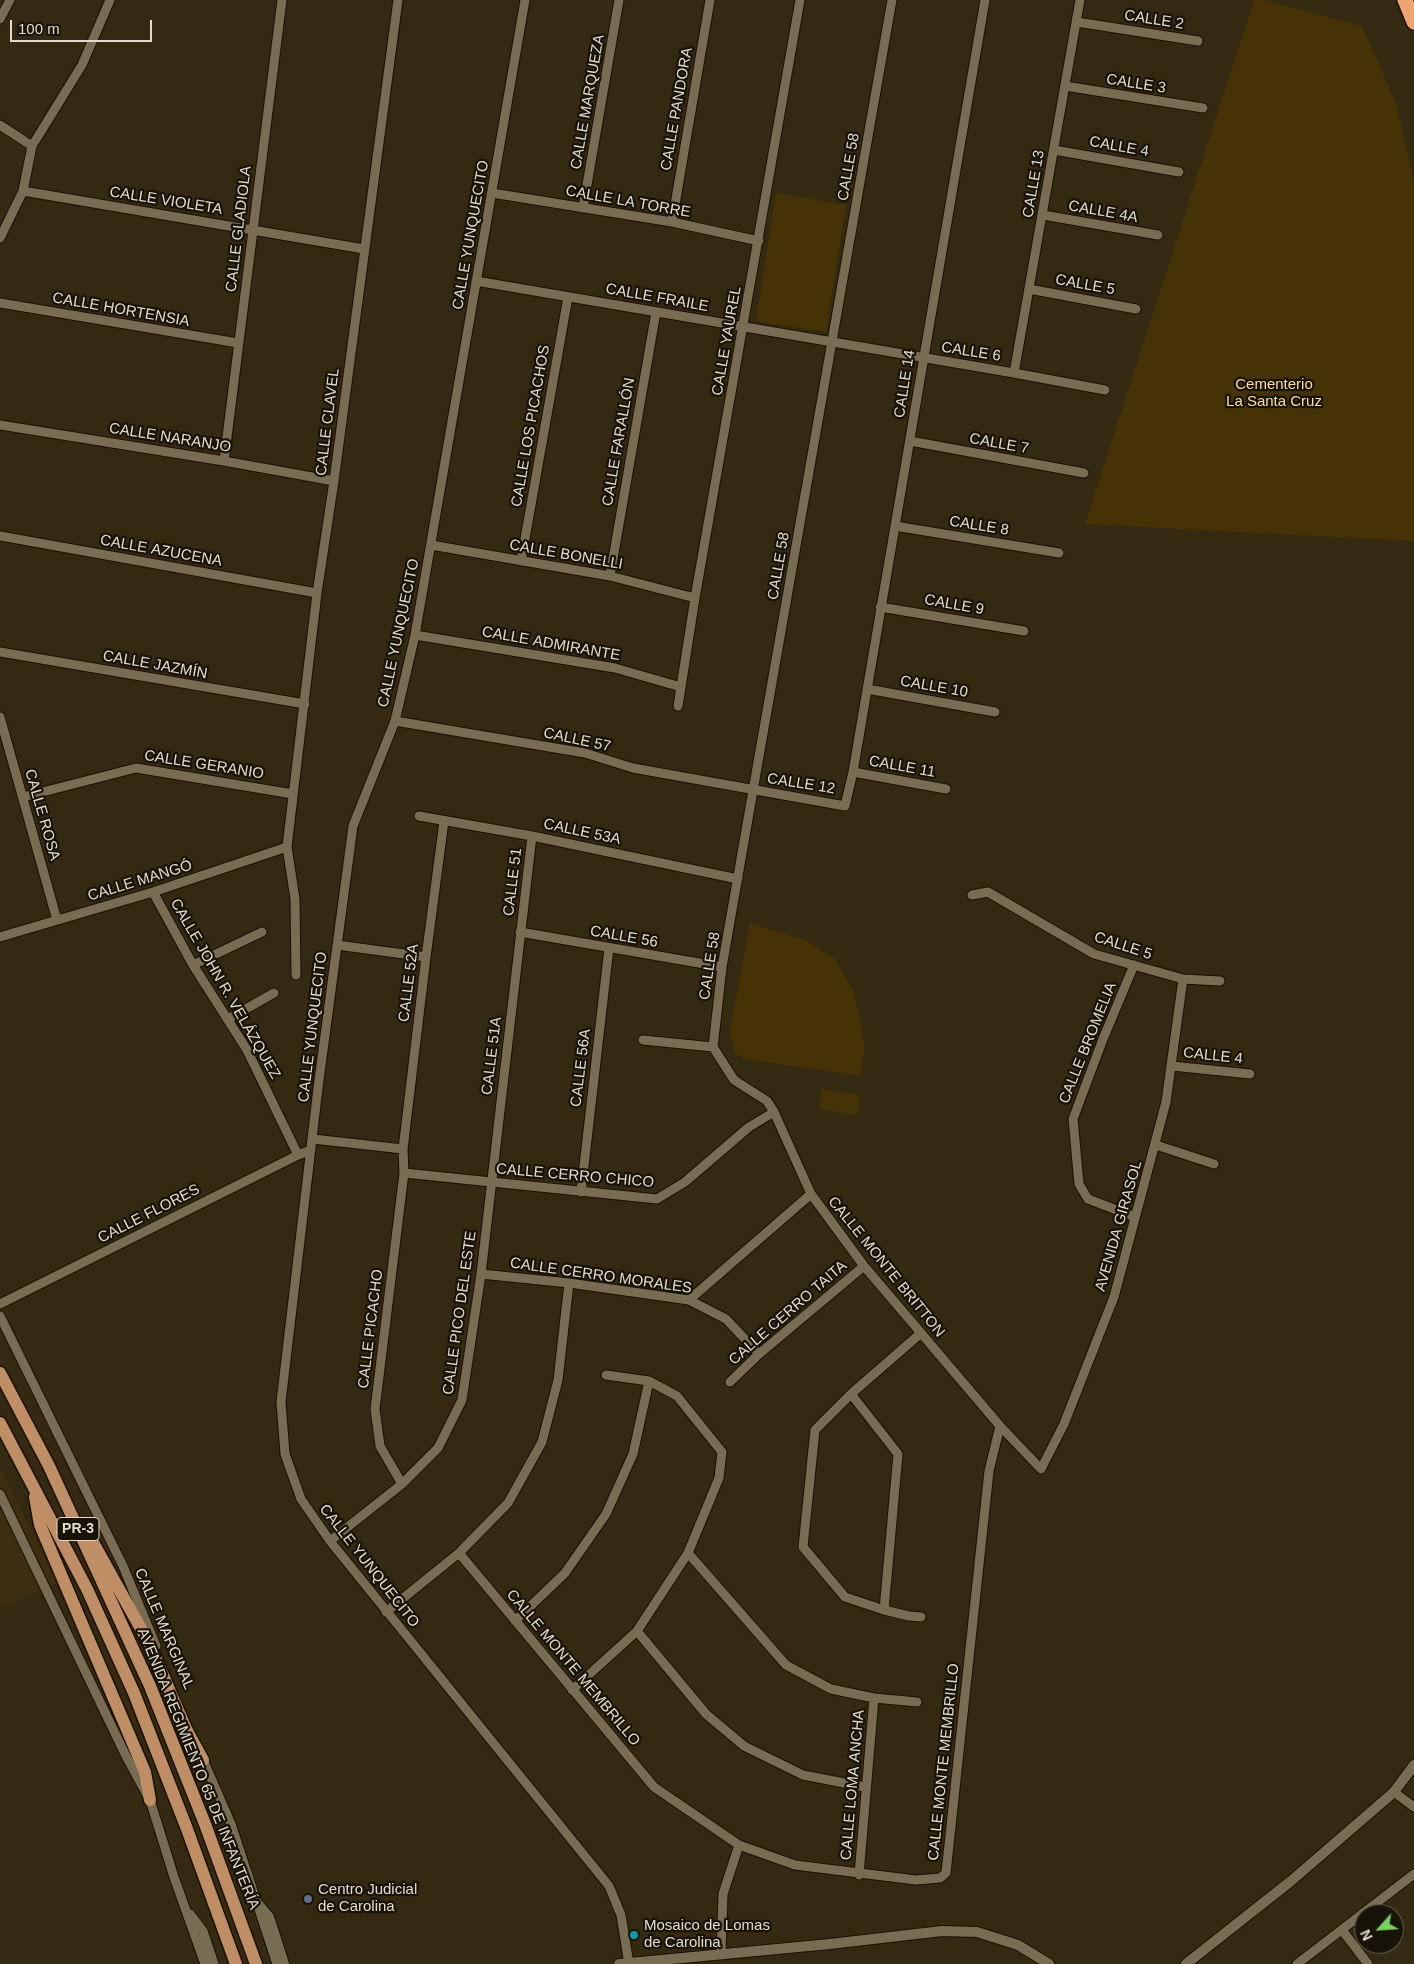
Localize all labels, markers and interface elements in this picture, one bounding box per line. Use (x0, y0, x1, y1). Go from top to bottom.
street label: CALLE 2 (1123, 6, 1185, 34)
scale bar (12, 10, 155, 42)
text: 100 m (18, 20, 60, 37)
street label: CALLE MARQUEZA (567, 33, 609, 171)
street label: CALLE PANDORA (657, 46, 697, 172)
street label: CALLE 3 (1105, 70, 1167, 98)
street label: CALLE 58 (834, 132, 864, 202)
street label: CALLE 4 (1088, 133, 1150, 161)
street label: CALLE 13 (1019, 149, 1049, 219)
street label: CALLE YUNQUECITO (449, 159, 493, 311)
street label: CALLE GLADIOLA (222, 165, 256, 293)
street label: CALLE LA TORRE (564, 182, 692, 222)
street label: CALLE VIOLETA (108, 183, 224, 219)
street label: CALLE 4A (1067, 197, 1139, 227)
street label: CALLE 5 (1054, 271, 1116, 299)
street label: CALLE FRAILE (604, 280, 710, 316)
street label: CALLE YAUREL (709, 285, 745, 397)
street label: CALLE HORTENSIA (51, 289, 191, 331)
street label: CALLE 6 (940, 338, 1002, 366)
street label: CALLE LOS PICACHOS (508, 344, 554, 508)
street label: CALLE 14 (891, 349, 919, 419)
street label: CALLE CLAVEL (312, 367, 344, 477)
street label: CALLE FARALLÓN (599, 376, 639, 508)
park label: Cementerio La Santa Cruz (1226, 376, 1322, 411)
street label: CALLE NARANJO (108, 419, 232, 457)
street label: CALLE 7 (968, 430, 1030, 458)
street label: CALLE 8 (948, 512, 1010, 540)
street label: CALLE AZUCENA (99, 531, 223, 571)
street label: CALLE 58 (764, 531, 794, 601)
street label: CALLE BONELLI (508, 536, 624, 574)
street label: CALLE YUNQUECITO (374, 557, 424, 709)
street label: CALLE 9 (923, 591, 985, 619)
street label: CALLE ADMIRANTE (480, 623, 622, 665)
street label: CALLE JAZMÍN (101, 647, 209, 683)
street label: CALLE 10 (899, 672, 969, 702)
street label: CALLE 57 (542, 724, 612, 756)
street label: CALLE GERANIO (143, 747, 265, 783)
street label: CALLE 11 (867, 752, 937, 782)
street label: CALLE ROSA (20, 767, 64, 863)
street label: CALLE 12 (766, 770, 836, 798)
street label: CALLE 53A (542, 815, 622, 849)
street label: CALLE 51 (500, 847, 526, 917)
street label: CALLE MANGÓ (86, 857, 194, 905)
street label: CALLE JOHN R. VELÁZQUEZ (166, 896, 284, 1082)
street label: CALLE 56 (589, 922, 659, 952)
street label: CALLE 5 (1092, 928, 1154, 964)
street label: CALLE 58 (696, 931, 724, 1001)
street label: CALLE 52A (395, 943, 423, 1023)
street label: CALLE YUNQUECITO (295, 951, 331, 1103)
street label: CALLE BROMELIA (1055, 980, 1121, 1106)
street label: CALLE 51A (478, 1016, 506, 1096)
street label: CALLE 56A (567, 1028, 595, 1108)
street label: CALLE 4 (1182, 1044, 1244, 1068)
street label: AVENIDA GIRASOL (1092, 1158, 1146, 1294)
street label: CALLE CERRO CHICO (495, 1160, 655, 1192)
street label: CALLE FLORES (95, 1181, 203, 1247)
street label: CALLE MONTE BRITTON (824, 1193, 948, 1341)
street label: CALLE PICO DEL ESTE (440, 1230, 480, 1396)
street label: CALLE CERRO MORALES (509, 1254, 693, 1298)
street label: CALLE CERRO TAITA (725, 1257, 851, 1369)
street label: CALLE PICACHO (355, 1268, 387, 1390)
street label: CALLE YUNQUECITO (315, 1501, 423, 1631)
road number: PR-3 (57, 1518, 99, 1540)
street label: CALLE MARGINAL (130, 1566, 198, 1692)
street label: CALLE MONTE MEMBRILLO (502, 1586, 644, 1750)
street label: AVENIDA REGIMIENTO 65 DE INFANTERÍA (133, 1626, 263, 1912)
street label: CALLE MONTE MEMBRILLO (925, 1662, 963, 1862)
street label: CALLE LOMA ANCHA (837, 1709, 869, 1861)
place label: Centro Judicial de Carolina (318, 1881, 417, 1916)
marker: Centro Judicial de Carolina (302, 1893, 314, 1905)
north arrow (1354, 1904, 1404, 1954)
place label: Mosaico de Lomas de Carolina (644, 1917, 770, 1952)
text: N (1357, 1927, 1376, 1943)
marker: Mosaico de Lomas de Carolina (628, 1929, 640, 1941)

